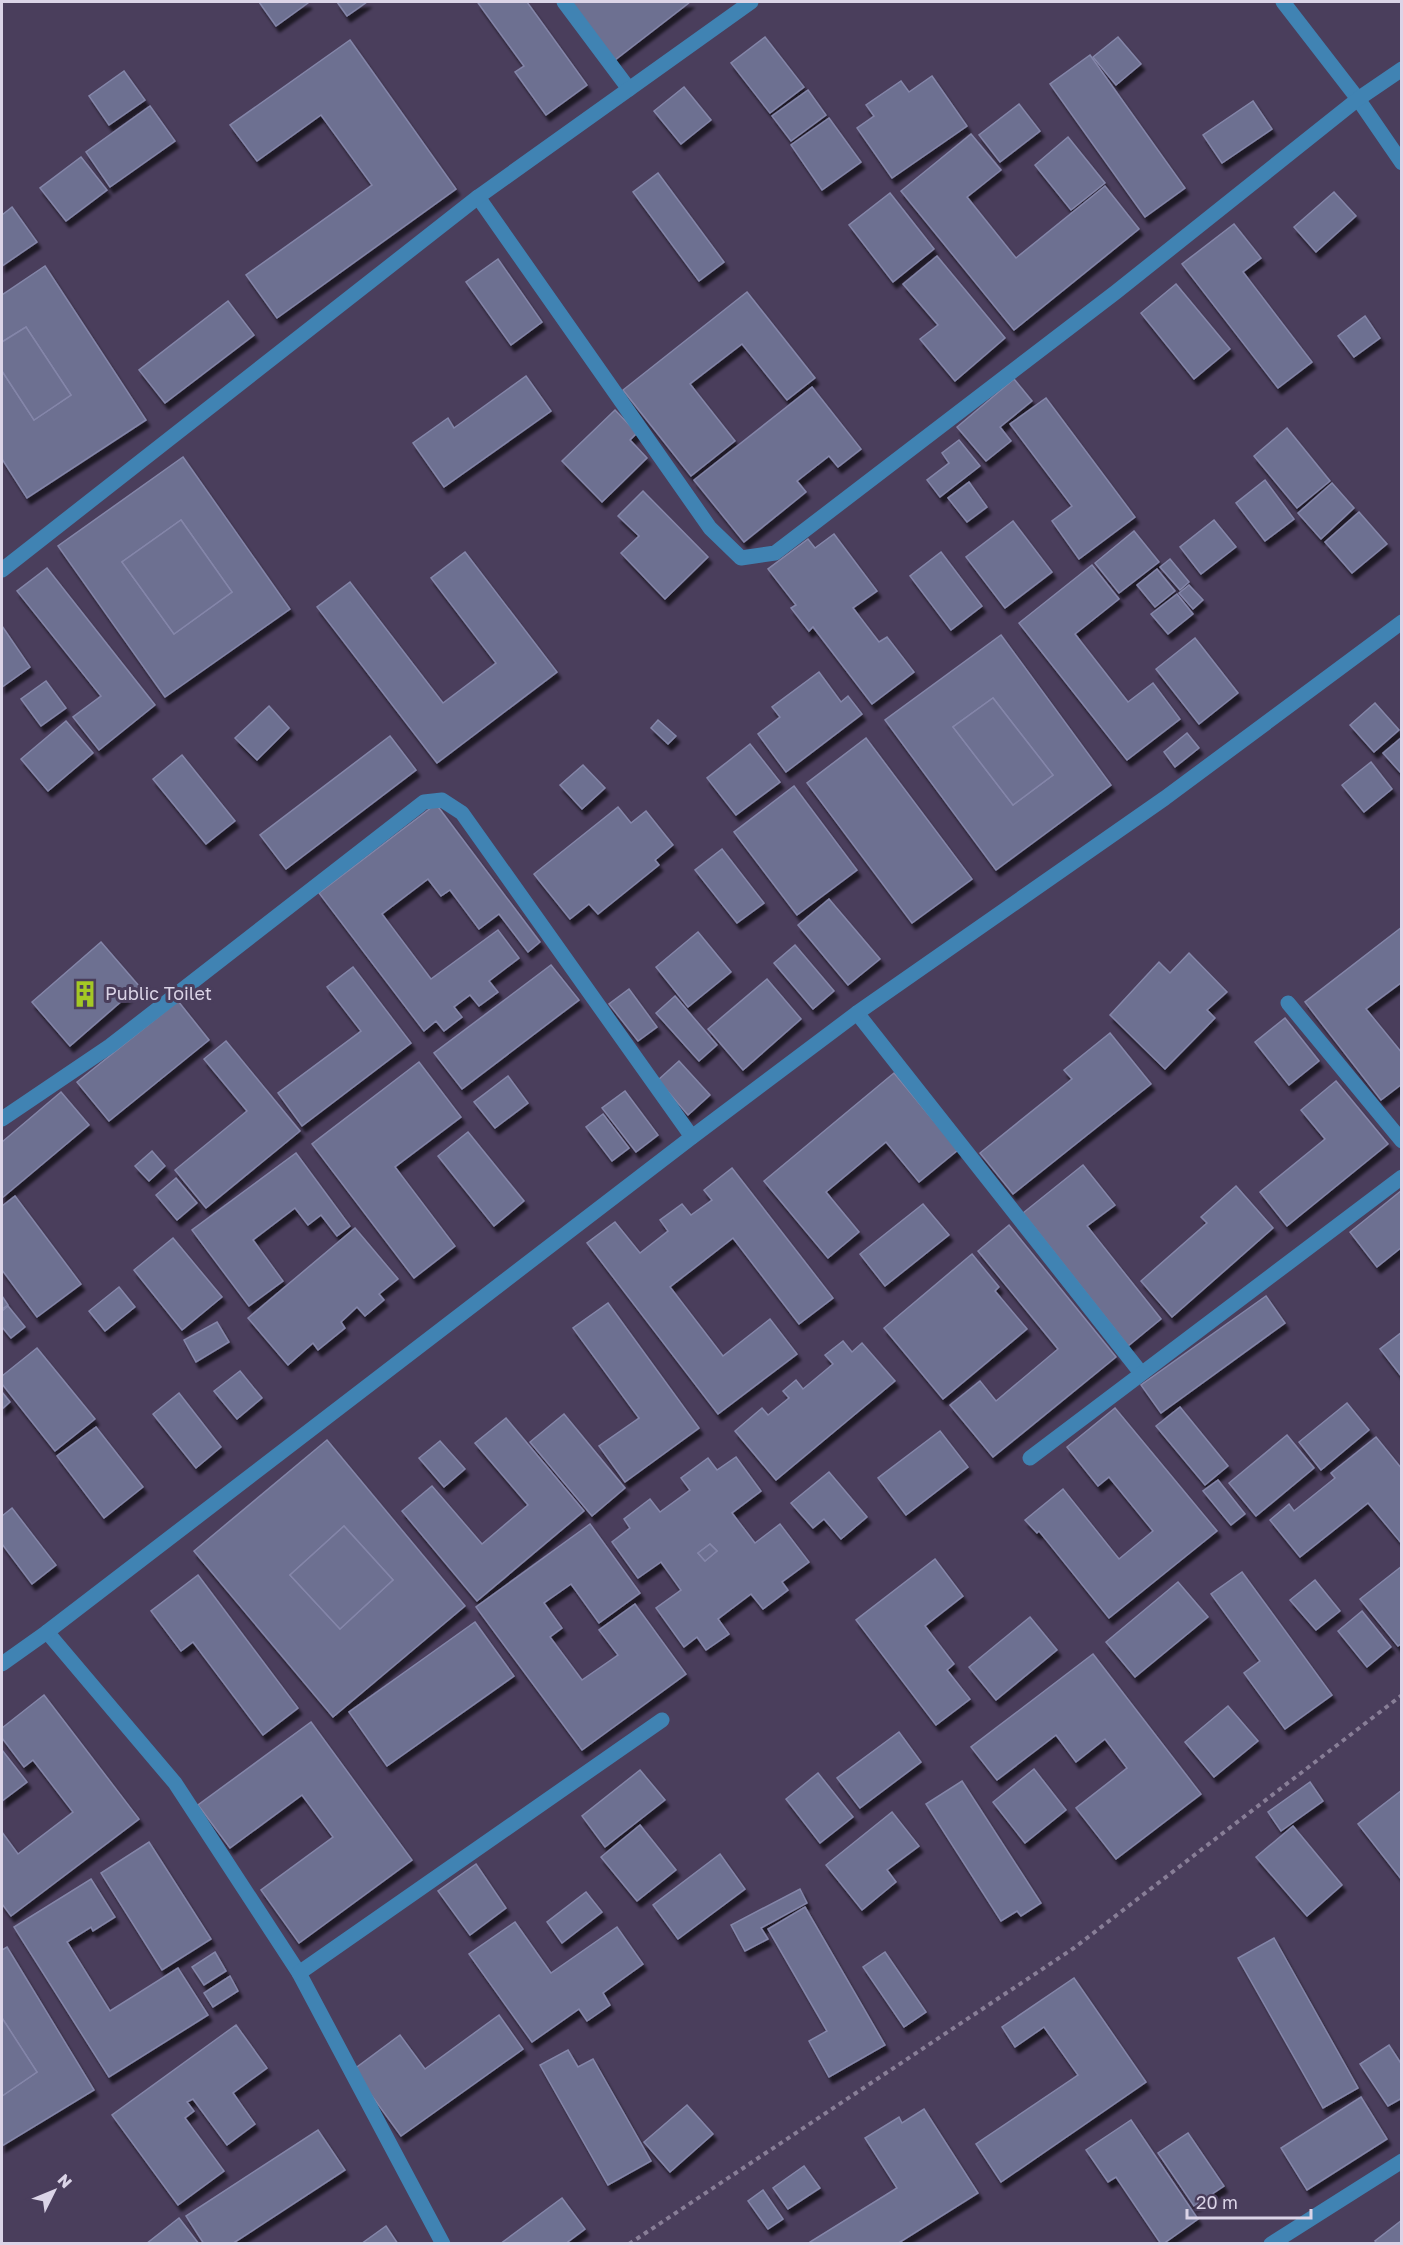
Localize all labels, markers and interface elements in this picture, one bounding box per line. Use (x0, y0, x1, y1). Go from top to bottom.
building icon: Public Toilet (70, 979, 100, 1009)
place label: Public Toilet (105, 982, 212, 1004)
north arrow (24, 2161, 84, 2221)
text: N (54, 2169, 76, 2192)
scale bar (1187, 2182, 1312, 2220)
text: 20 m (1196, 2191, 1238, 2213)

